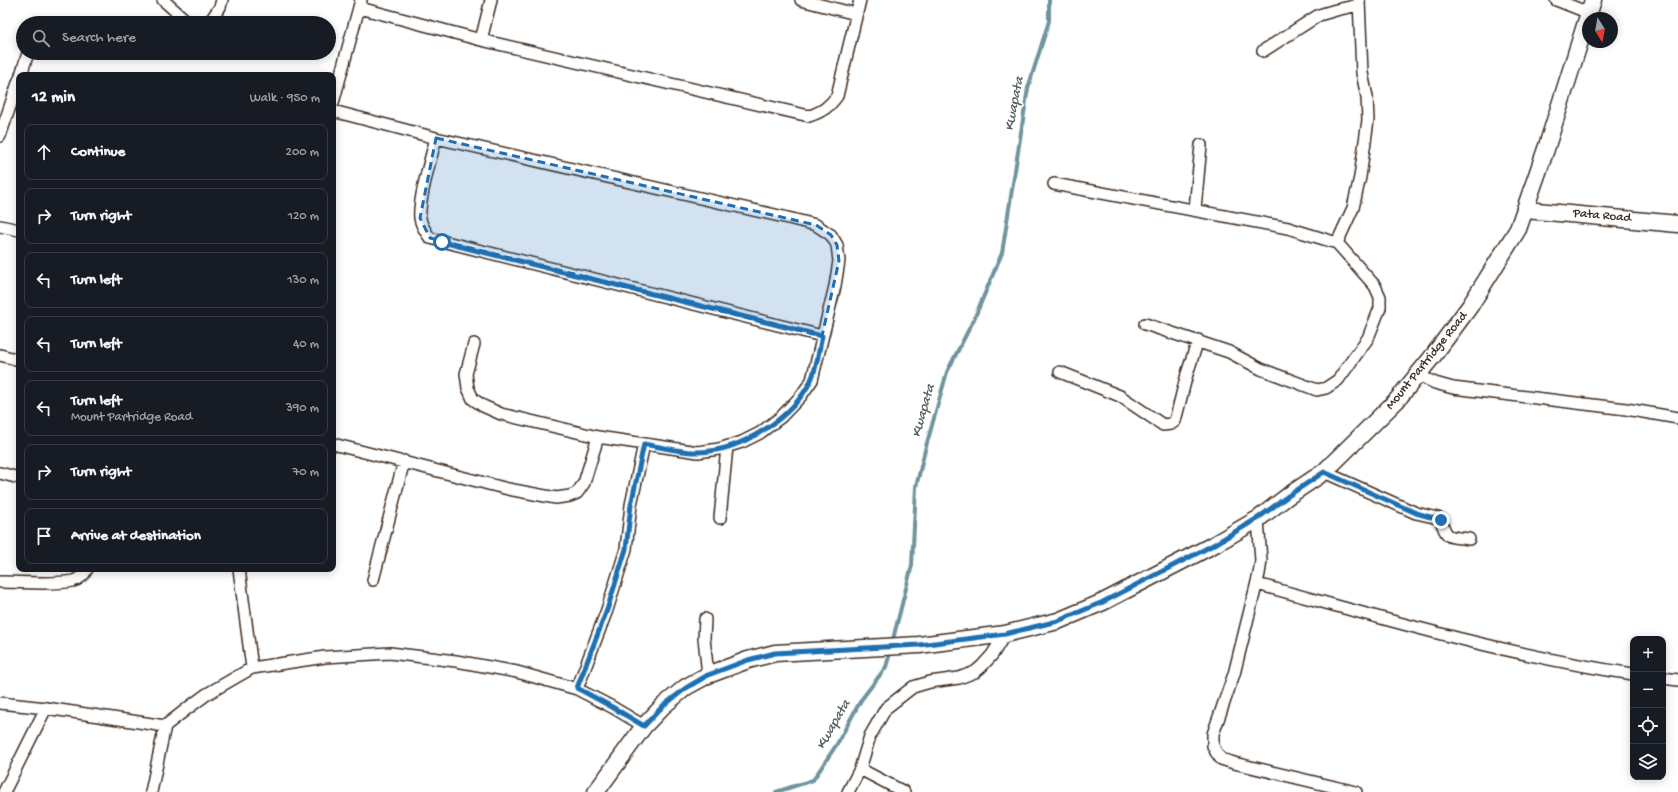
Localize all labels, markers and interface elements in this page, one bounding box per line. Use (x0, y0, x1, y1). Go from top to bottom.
north arrow (1582, 12, 1618, 48)
search box (16, 16, 336, 60)
icon: search (30, 27, 52, 49)
text: Search here (62, 29, 136, 47)
water label: Kwapata (1001, 74, 1029, 132)
text: 12 min (32, 88, 75, 108)
text: Walk · 950 m (250, 91, 320, 106)
icon: ahead (33, 141, 55, 163)
text: Continue (71, 143, 125, 161)
text: 200 m (286, 145, 319, 160)
icon: right (33, 205, 55, 227)
street label: Pata Road (1571, 206, 1633, 226)
text: Turn right (71, 207, 131, 225)
text: 120 m (288, 209, 319, 224)
route start (433, 233, 451, 251)
icon: left (33, 269, 55, 291)
text: Turn left (71, 271, 122, 289)
text: 130 m (287, 273, 319, 288)
street label: Mount Partridge Road (1383, 308, 1472, 413)
icon: left (33, 333, 55, 355)
text: Turn left (71, 335, 122, 353)
text: 40 m (293, 337, 319, 352)
water label: Kwapata (908, 381, 940, 440)
text: Turn left (71, 392, 122, 410)
icon: left (33, 397, 55, 419)
text: 390 m (286, 401, 319, 416)
text: Mount Partridge Road (71, 410, 192, 425)
icon: right (33, 461, 55, 483)
text: Turn right (71, 463, 131, 481)
text: 70 m (293, 465, 319, 480)
route end (1432, 511, 1450, 529)
icon: arrive (33, 525, 55, 547)
text: Arrive at destination (71, 527, 201, 545)
map controls (1630, 636, 1666, 780)
button: + (1630, 636, 1666, 672)
button: − (1630, 672, 1666, 708)
water label: Kwapata (813, 696, 856, 753)
button: locate (1630, 708, 1666, 744)
button: layers (1630, 744, 1666, 780)

